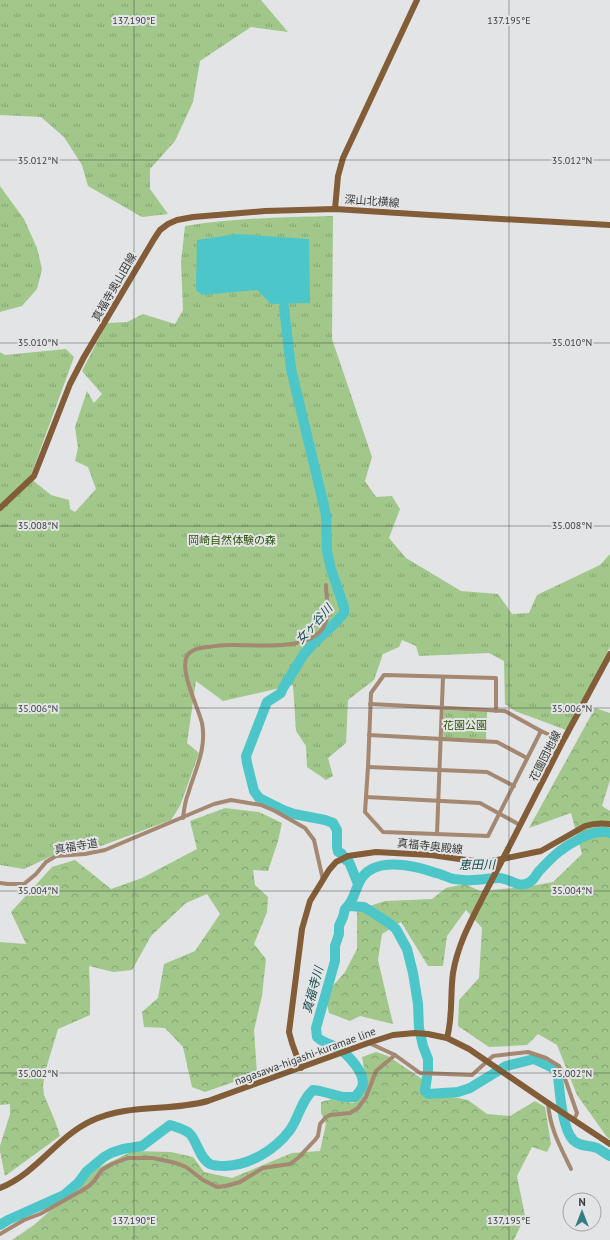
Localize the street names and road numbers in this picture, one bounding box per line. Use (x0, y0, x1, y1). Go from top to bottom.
street label: 深山北横線 (344, 192, 400, 210)
street label: 真福寺奥山田線 (89, 250, 139, 324)
street label: 花園団地線 (526, 728, 564, 784)
street label: 真福寺道 (53, 836, 99, 856)
street label: 真福寺奥殿線 (396, 836, 464, 856)
street label: nagasawa-higashi-kuramae line (232, 1024, 378, 1088)

